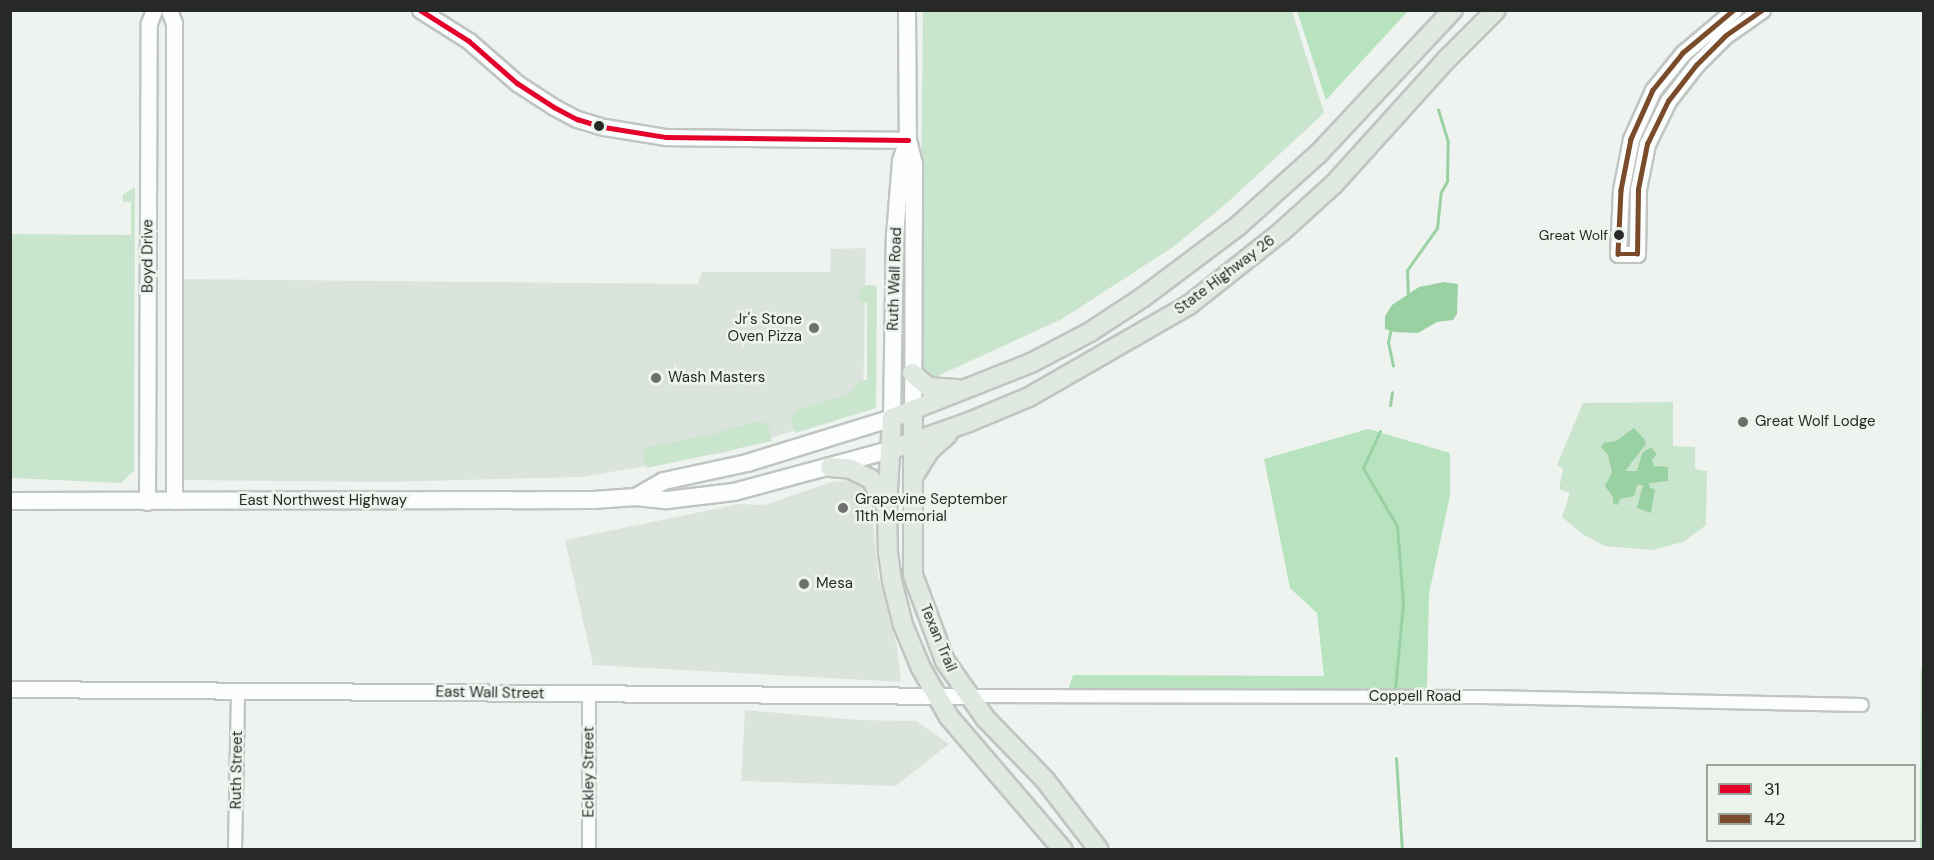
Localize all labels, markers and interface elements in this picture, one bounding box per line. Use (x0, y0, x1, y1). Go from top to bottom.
unlabelled marker (593, 120, 605, 132)
street label: Boyd Drive (139, 219, 157, 293)
street label: Ruth Wall Road (884, 227, 906, 331)
place label: Great Wolf (1539, 227, 1608, 243)
marker: Great Wolf (1613, 229, 1625, 241)
street label: State Highway 26 (1171, 231, 1279, 319)
place label: Jr's Stone Oven Pizza (728, 310, 802, 345)
marker: Jr's Stone Oven Pizza (807, 321, 821, 335)
place label: Wash Masters (668, 369, 765, 387)
marker: Wash Masters (649, 371, 663, 385)
place label: Great Wolf Lodge (1755, 413, 1876, 431)
marker: Great Wolf Lodge (1736, 415, 1750, 429)
place label: Grapevine September 11th Memorial (855, 490, 1008, 525)
street label: East Northwest Highway (239, 492, 407, 510)
marker: Grapevine September 11th Memorial (836, 501, 850, 515)
place label: Mesa (816, 575, 853, 593)
marker: Mesa (797, 577, 811, 591)
street label: Texan Trail (916, 602, 960, 674)
street label: East Wall Street (435, 683, 545, 703)
street label: Coppell Road (1369, 688, 1461, 706)
street label: Eckley Street (580, 726, 598, 818)
street label: Ruth Street (227, 731, 247, 809)
legend (1706, 764, 1916, 842)
text: 31 (1764, 777, 1780, 801)
text: 42 (1764, 807, 1785, 831)

